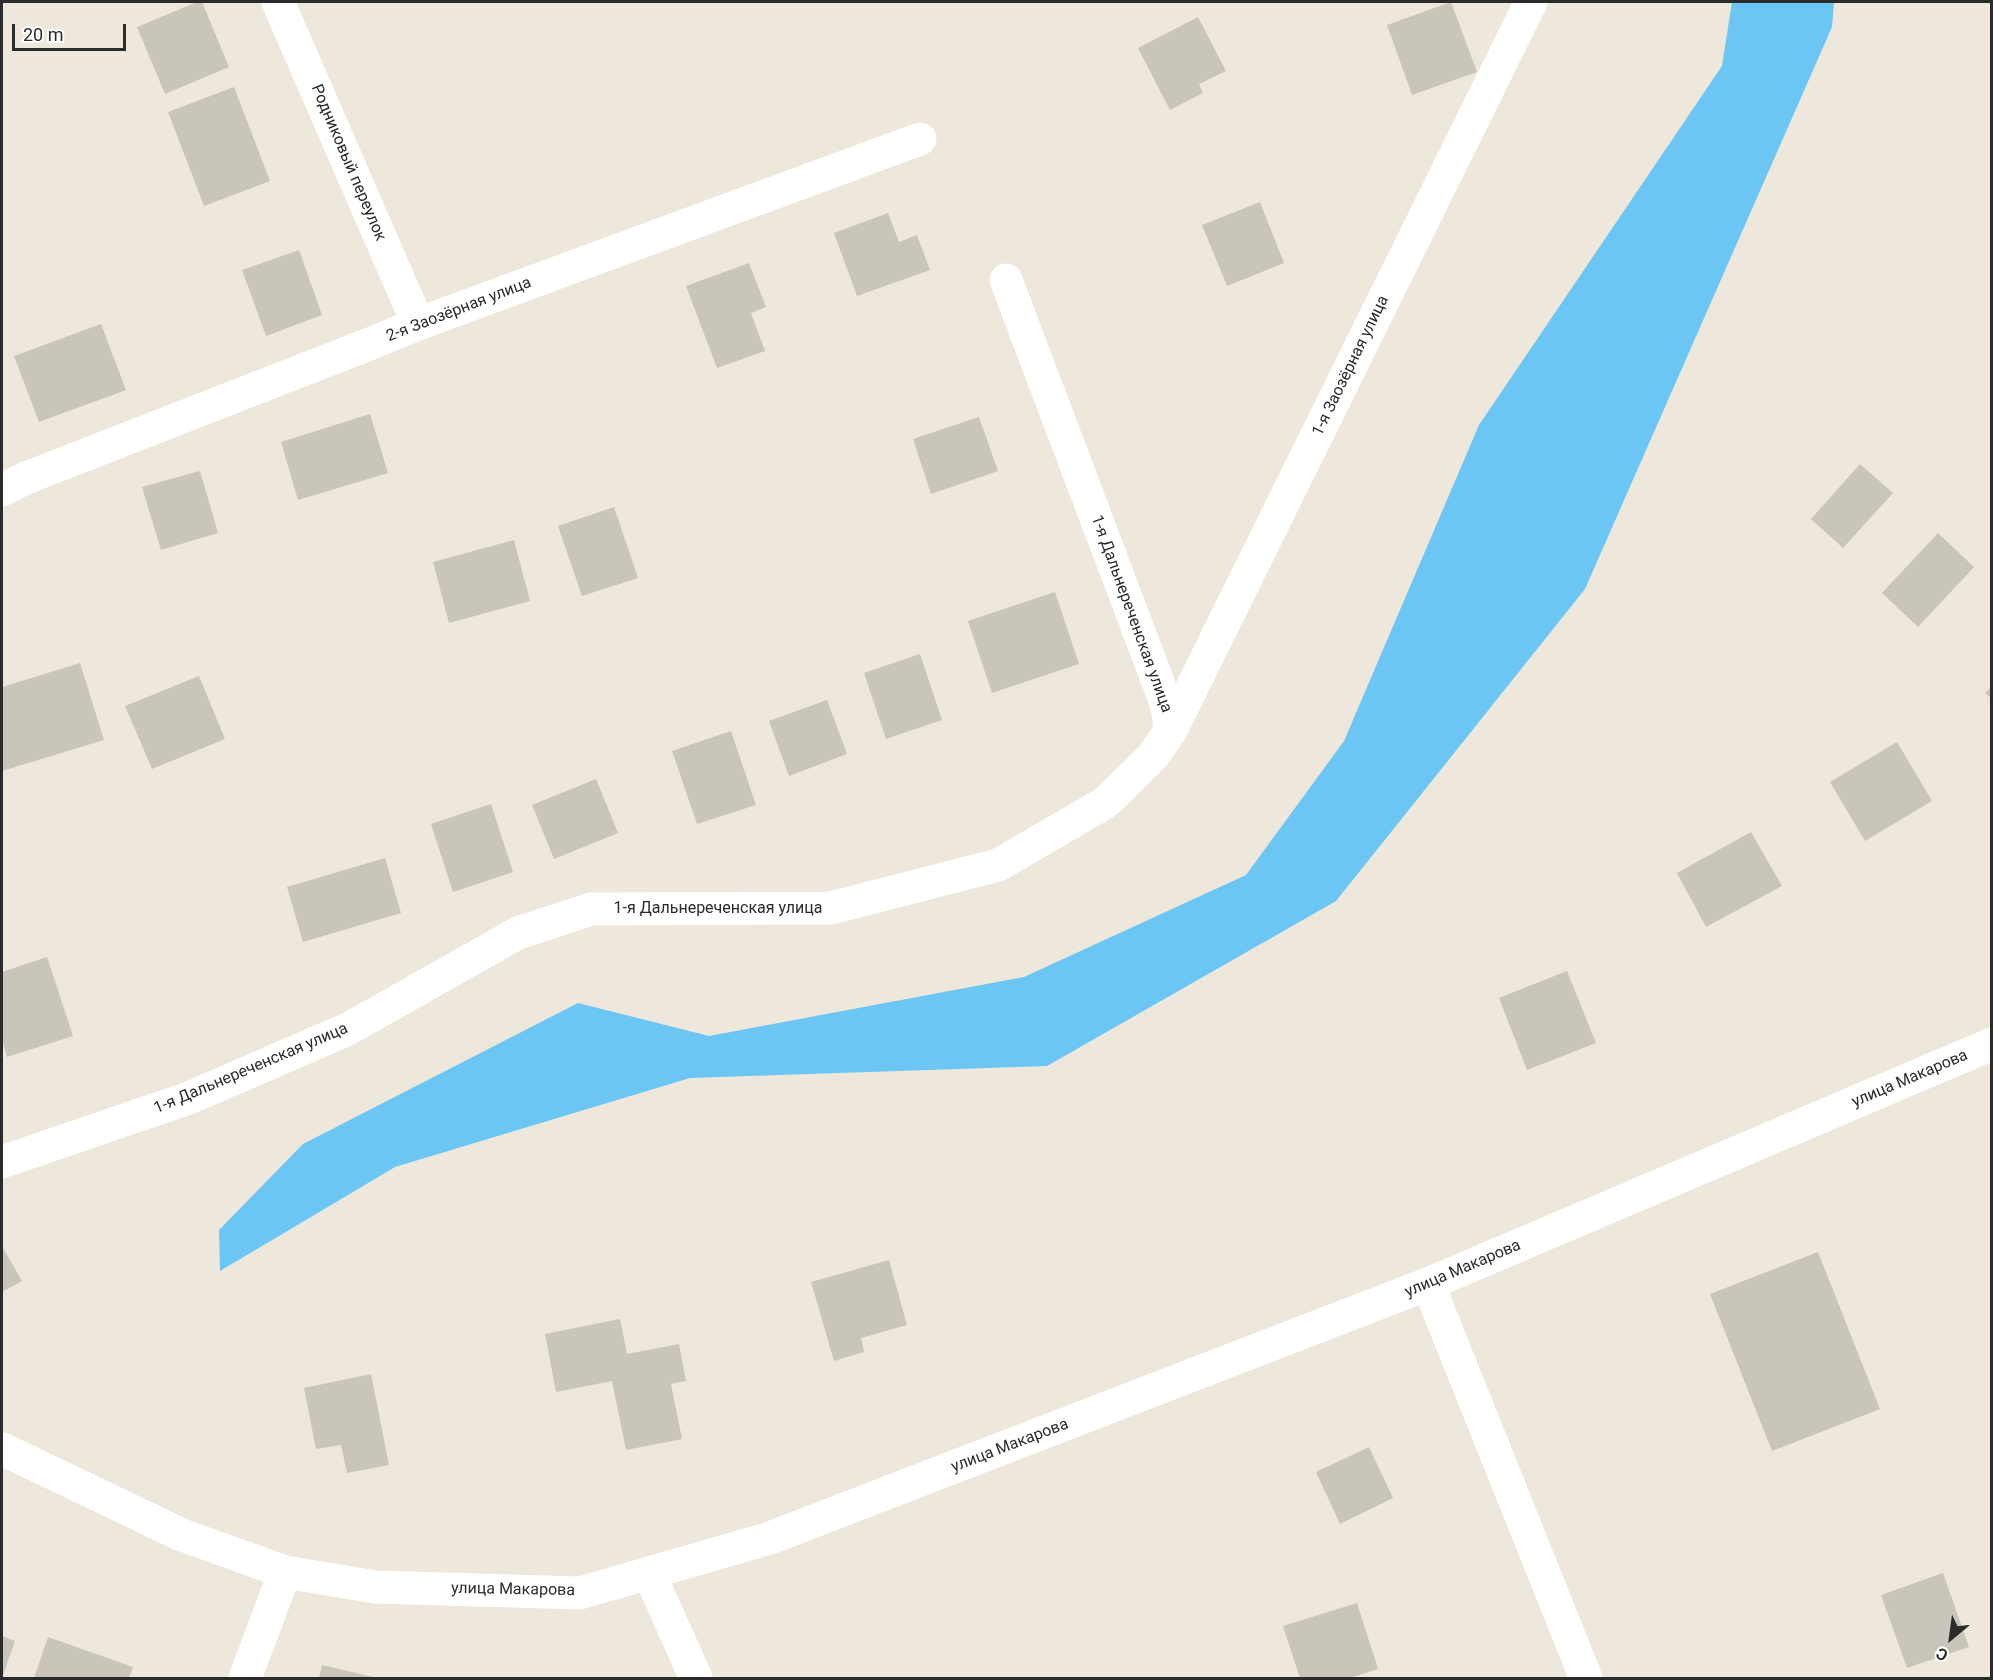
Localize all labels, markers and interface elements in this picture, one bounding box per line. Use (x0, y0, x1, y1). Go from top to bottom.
scale bar (15, 12, 129, 50)
text: 20 m (23, 24, 63, 45)
street label: Родниковый переулок (306, 82, 390, 244)
street label: 2-я Заозёрная улица (384, 273, 534, 347)
street label: 1-я Заозёрная улица (1309, 293, 1393, 439)
street label: 1-я Дальнереченская улица (1086, 513, 1176, 715)
street label: 1-я Дальнереченская улица (614, 899, 822, 919)
street label: 1-я Дальнереченская улица (151, 1019, 351, 1119)
street label: улица Макарова (1849, 1046, 1971, 1112)
street label: улица Макарова (1402, 1236, 1524, 1302)
street label: улица Макарова (949, 1415, 1071, 1477)
street label: улица Макарова (451, 1579, 575, 1601)
north arrow (1921, 1608, 1981, 1668)
text: С (1933, 1643, 1951, 1665)

